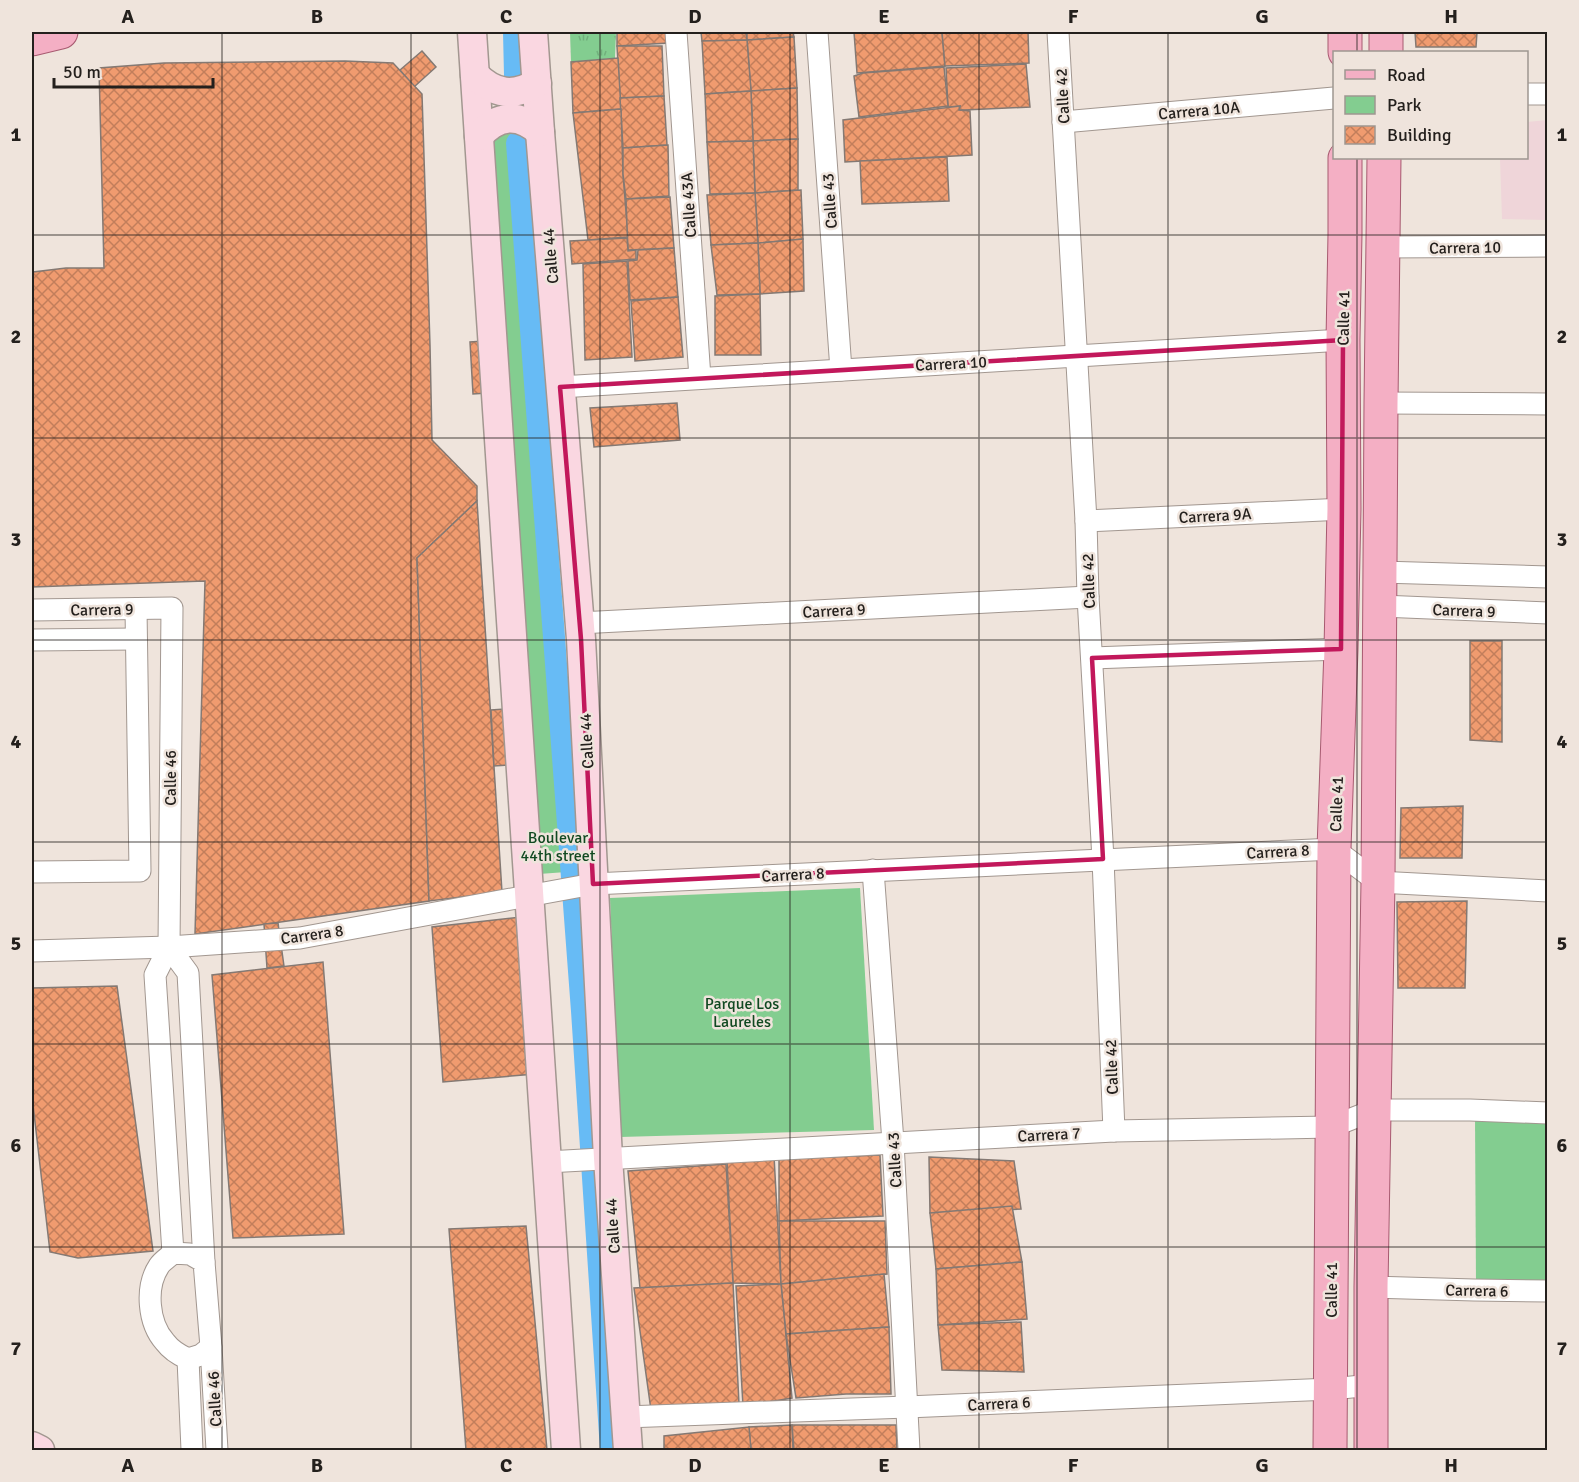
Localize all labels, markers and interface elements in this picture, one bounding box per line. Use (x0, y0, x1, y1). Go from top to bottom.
text: A (122, 4, 135, 29)
text: B (311, 4, 323, 29)
text: C (500, 4, 512, 29)
text: D (688, 4, 702, 29)
text: E (878, 4, 890, 29)
text: F (1068, 4, 1079, 29)
text: G (1255, 4, 1269, 29)
text: H (1444, 4, 1458, 29)
scale bar (54, 51, 213, 89)
legend (1333, 51, 1528, 159)
text: 50 m (63, 61, 101, 83)
text: Road (1387, 64, 1426, 86)
street label: Calle 42 (1052, 68, 1074, 124)
text: Park (1387, 94, 1422, 116)
street label: Carrera 10A (1158, 97, 1241, 125)
text: 1 (11, 122, 22, 147)
text: 1 (1557, 122, 1568, 147)
text: Building (1387, 124, 1451, 146)
street label: Calle 43A (677, 171, 701, 238)
street label: Calle 43 (818, 173, 842, 229)
street label: Calle 44 (539, 227, 563, 284)
street label: Carrera 10 (1429, 237, 1501, 259)
street label: Calle 41 (1334, 290, 1354, 346)
text: 2 (11, 324, 21, 349)
text: 2 (1557, 324, 1567, 349)
street label: Carrera 10 (915, 352, 987, 376)
street label: Carrera 9A (1178, 504, 1252, 528)
text: 3 (11, 527, 21, 552)
text: 3 (1557, 527, 1567, 552)
street label: Calle 42 (1078, 553, 1100, 609)
street label: Carrera 9 (70, 599, 134, 621)
street label: Carrera 9 (802, 599, 866, 623)
street label: Carrera 9 (1432, 600, 1496, 622)
street label: Calle 44 (576, 712, 598, 769)
text: 4 (11, 729, 22, 754)
text: 4 (1557, 729, 1568, 754)
street label: Calle 46 (161, 750, 181, 806)
street label: Calle 41 (1326, 776, 1348, 832)
park label: Boulevar 44th street (521, 828, 596, 866)
street label: Carrera 8 (1246, 840, 1310, 864)
street label: Carrera 8 (761, 863, 825, 887)
street label: Carrera 8 (279, 921, 345, 949)
text: 5 (11, 931, 21, 956)
text: 5 (1557, 931, 1567, 956)
park label: Parque Los Laureles (705, 994, 779, 1032)
street label: Calle 42 (1101, 1039, 1123, 1095)
street label: Carrera 7 (1017, 1123, 1081, 1147)
street label: Calle 43 (884, 1132, 906, 1188)
text: 6 (11, 1133, 22, 1158)
text: 6 (1557, 1133, 1568, 1158)
street label: Calle 44 (601, 1197, 625, 1254)
street label: Calle 41 (1322, 1262, 1342, 1318)
street label: Carrera 6 (1445, 1280, 1509, 1302)
text: 7 (11, 1336, 22, 1361)
text: 7 (1557, 1336, 1568, 1361)
street label: Calle 46 (204, 1371, 226, 1427)
street label: Carrera 6 (967, 1392, 1031, 1416)
text: A (122, 1453, 135, 1478)
text: B (311, 1453, 323, 1478)
text: C (500, 1453, 512, 1478)
text: D (688, 1453, 702, 1478)
text: E (878, 1453, 890, 1478)
text: F (1068, 1453, 1079, 1478)
text: G (1255, 1453, 1269, 1478)
text: H (1444, 1453, 1458, 1478)

